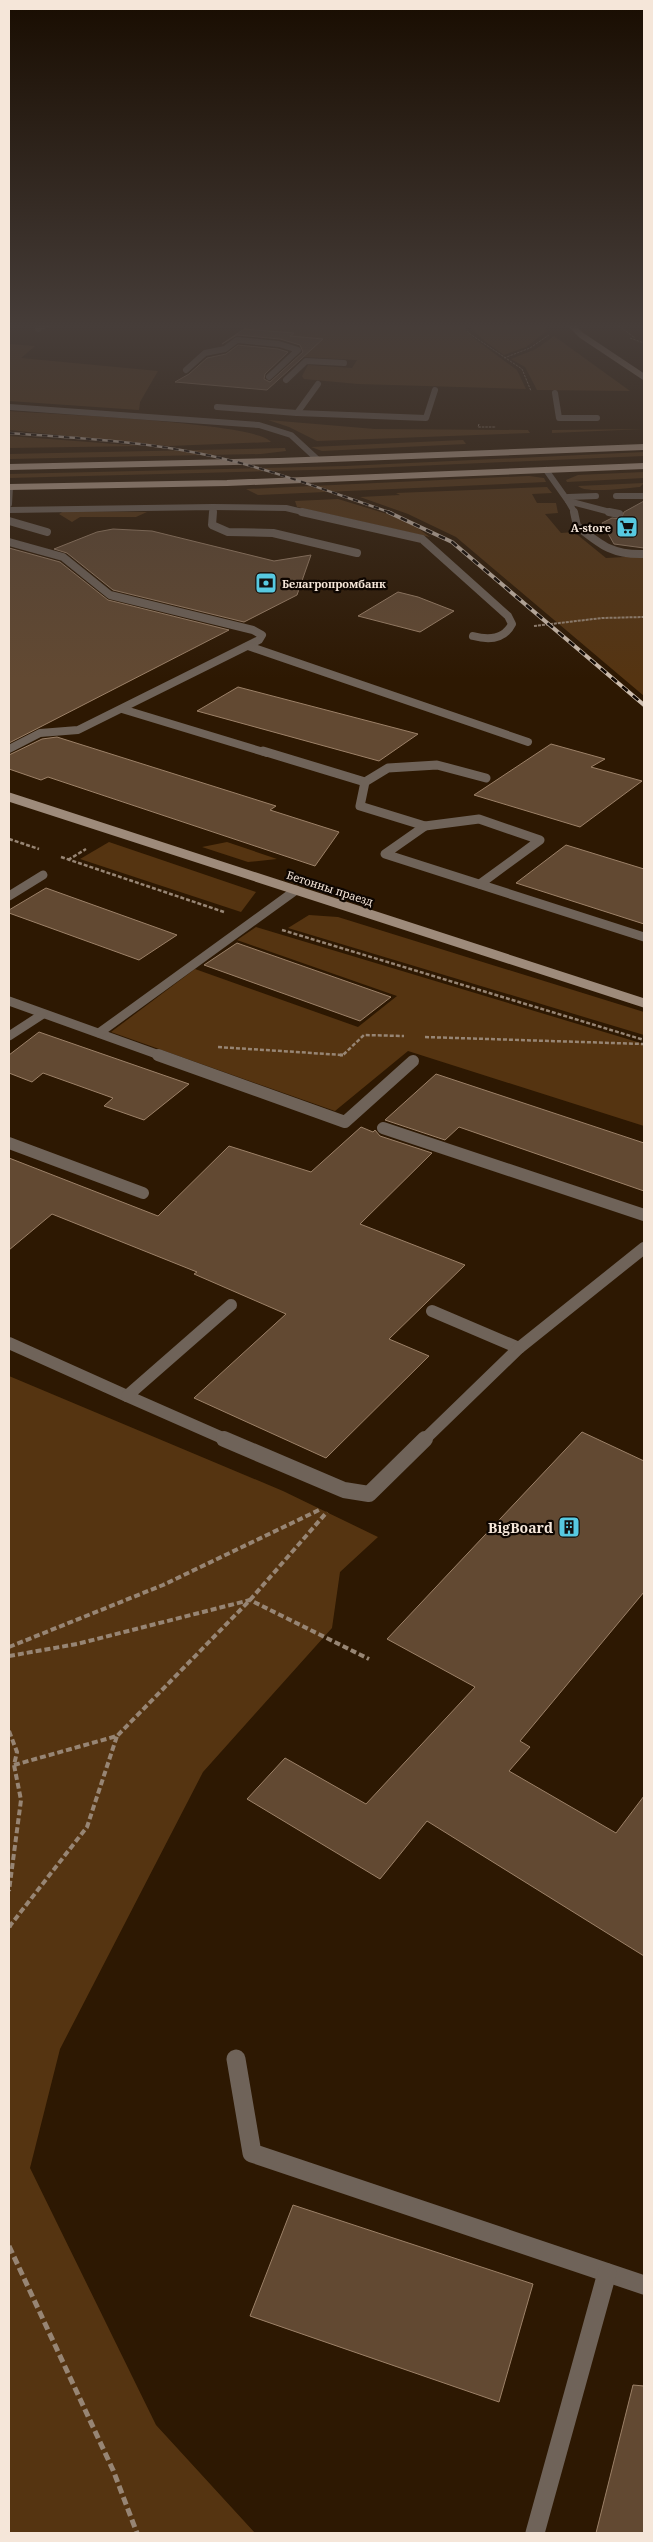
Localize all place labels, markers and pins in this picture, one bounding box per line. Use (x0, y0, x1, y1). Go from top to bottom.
supermarket icon: А-store (615, 515, 639, 539)
place label: А-store (571, 520, 611, 535)
bank icon: Белагропромбанк (254, 571, 278, 595)
place label: Белагропромбанк (282, 576, 386, 591)
building icon: BigBoard (557, 1515, 581, 1539)
place label: BigBoard (488, 1518, 553, 1537)

